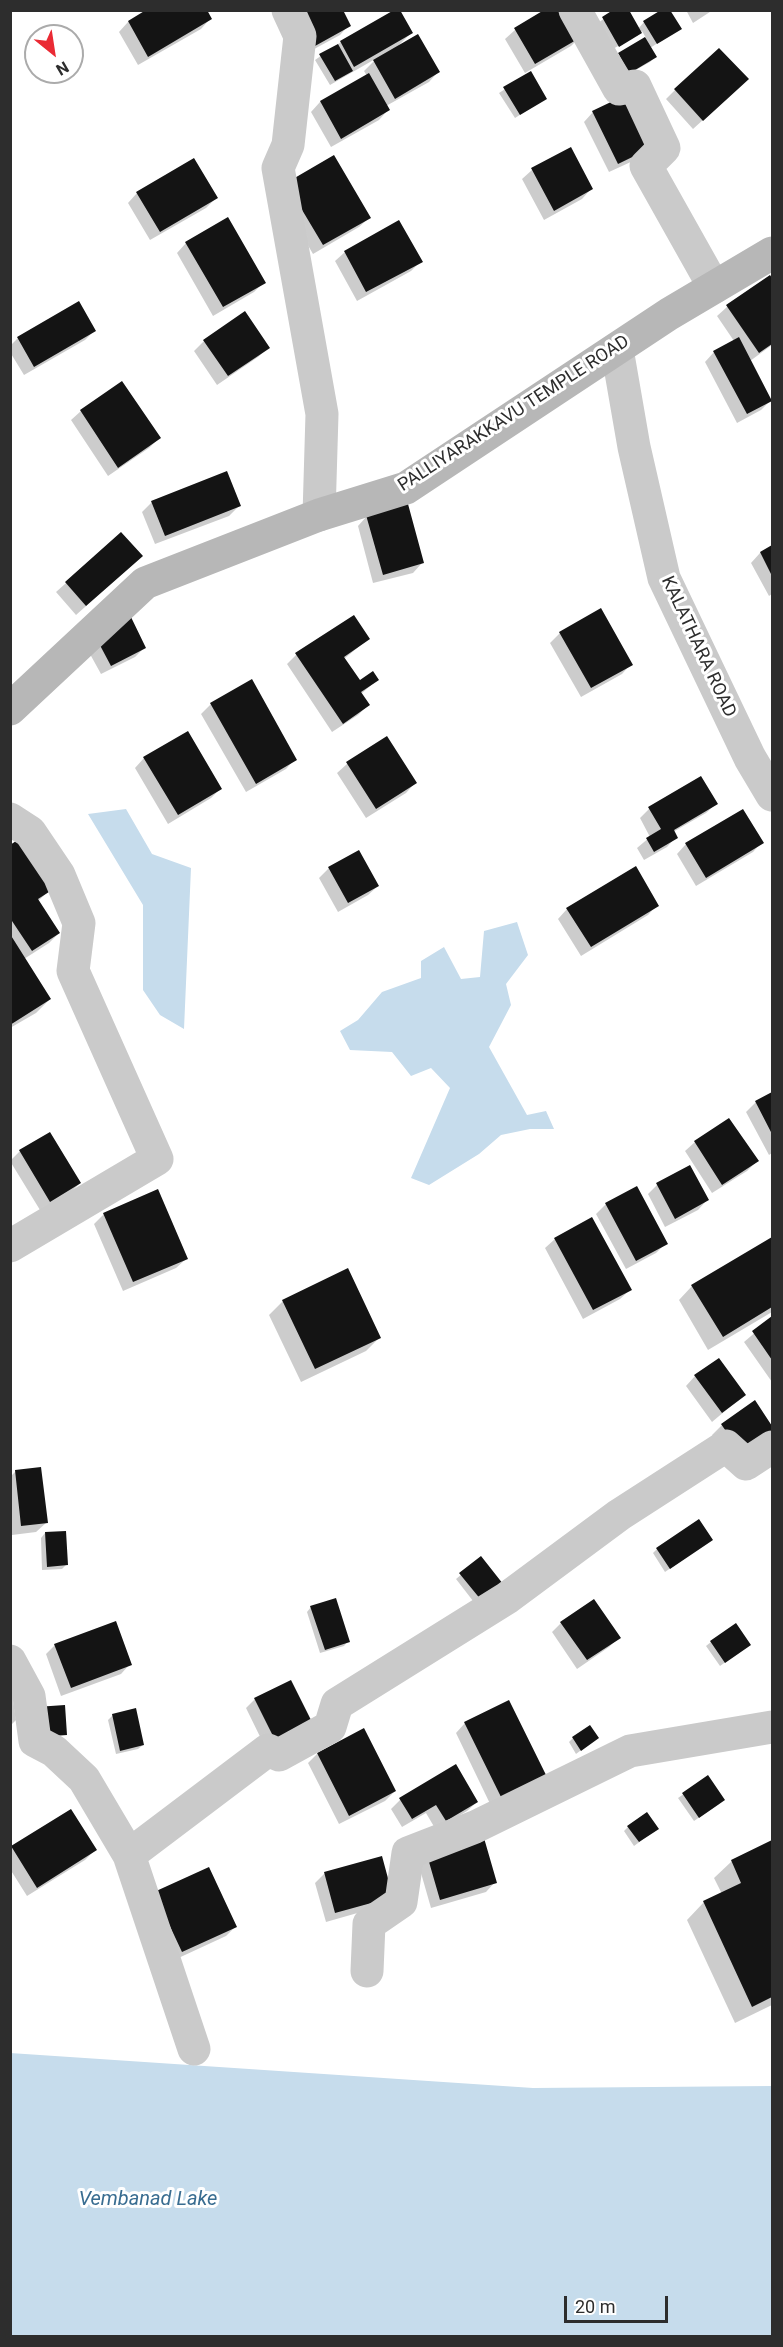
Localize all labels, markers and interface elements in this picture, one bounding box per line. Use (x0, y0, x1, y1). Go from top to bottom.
north arrow (24, 24, 84, 84)
text: N (53, 57, 72, 79)
street label: PALLIYARAKKAVU TEMPLE ROAD (395, 331, 633, 497)
street label: KALATHARA ROAD (656, 573, 740, 721)
water label: Vembanad Lake (79, 2188, 217, 2212)
scale bar (567, 2284, 670, 2322)
text: 20 m (575, 2296, 615, 2317)

